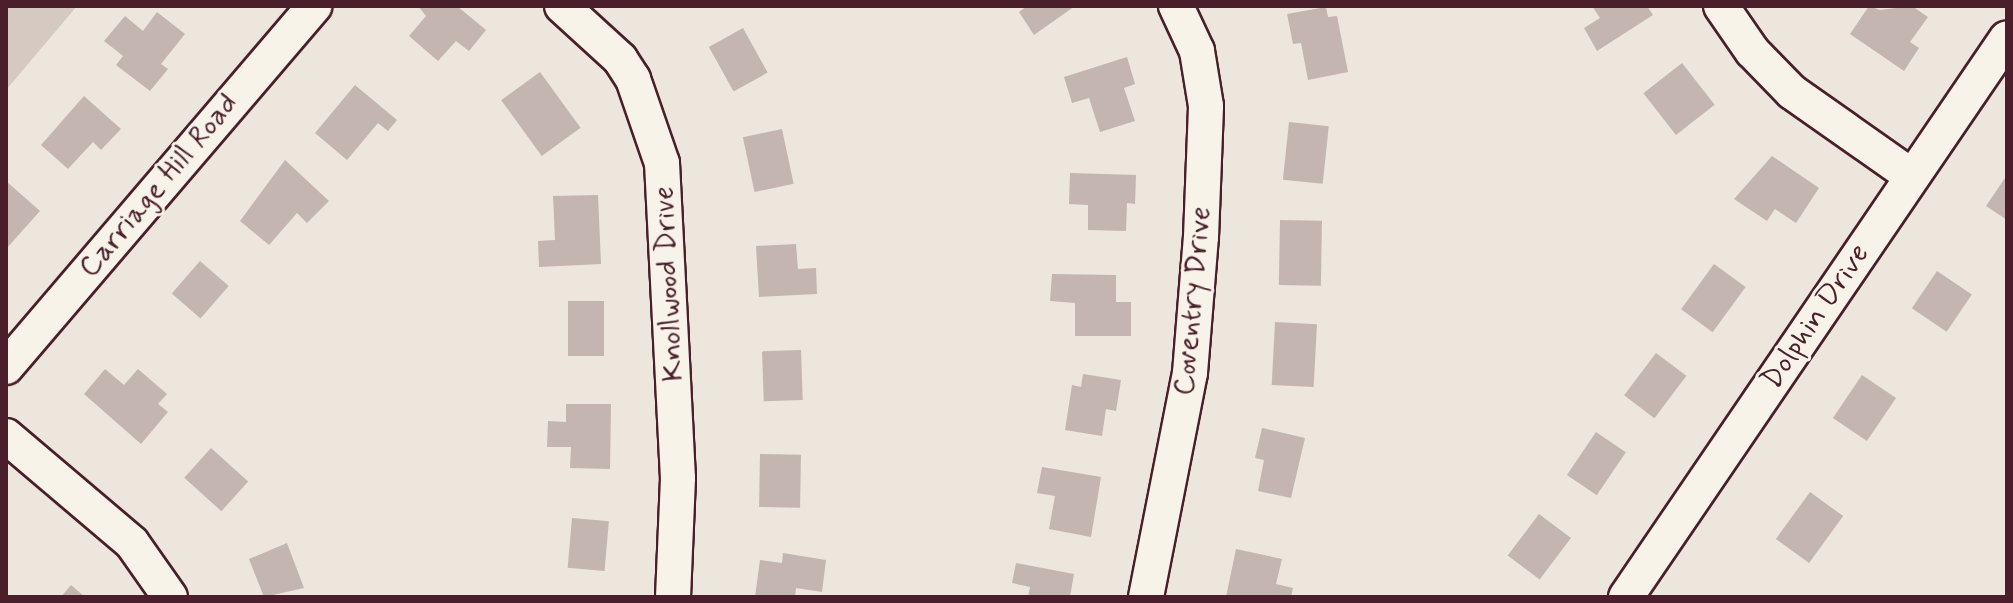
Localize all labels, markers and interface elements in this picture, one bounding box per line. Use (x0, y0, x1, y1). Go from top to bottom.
street label: Carriage Hill Road (71, 86, 247, 286)
street label: Knollwood Drive (646, 185, 692, 383)
street label: Coventry Drive (1167, 206, 1219, 396)
street label: Dolphin Drive (1755, 238, 1877, 396)

